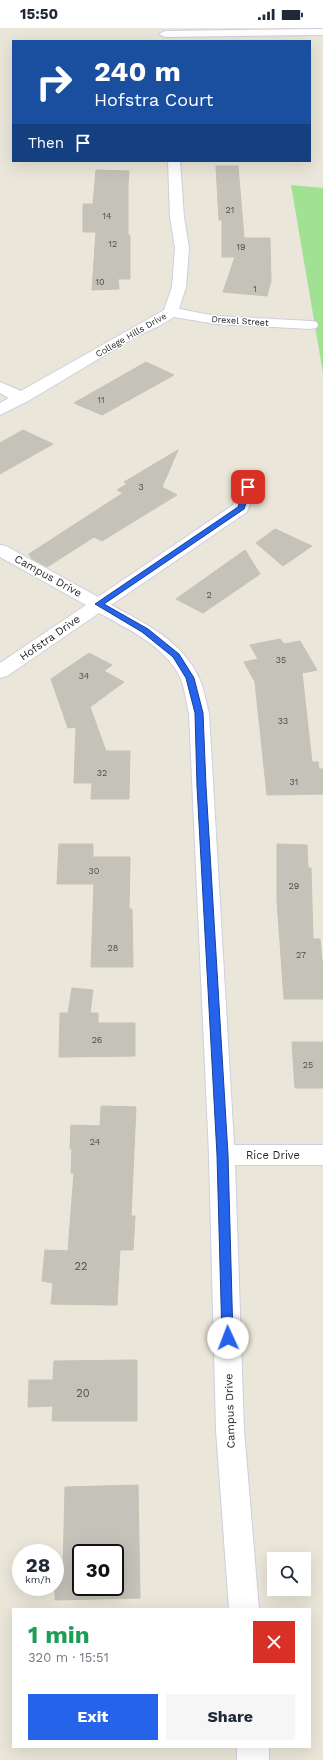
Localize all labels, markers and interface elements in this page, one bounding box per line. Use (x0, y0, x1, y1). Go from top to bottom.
text: 15:50 (20, 5, 58, 23)
text: 240 m (94, 55, 181, 88)
icon: right (28, 56, 80, 108)
text: Hofstra Court (94, 89, 213, 110)
icon: arrive (72, 132, 94, 154)
text: Then (28, 134, 64, 152)
house number: 21 (226, 205, 234, 215)
house number: 14 (102, 211, 112, 221)
house number: 12 (109, 239, 117, 249)
house number: 19 (236, 242, 246, 252)
house number: 10 (95, 277, 105, 287)
house number: 1 (253, 284, 257, 294)
street label: College Hills Drive (94, 311, 168, 359)
street label: Drexel Street (211, 314, 269, 328)
house number: 11 (97, 395, 105, 405)
pin (231, 470, 265, 504)
icon: arrive (237, 476, 259, 498)
house number: 3 (138, 482, 144, 492)
street label: Campus Drive (12, 552, 84, 600)
house number: 2 (206, 590, 212, 600)
street label: Hofstra Drive (17, 612, 83, 664)
house number: 35 (276, 655, 286, 665)
house number: 34 (79, 671, 90, 681)
house number: 33 (278, 716, 288, 726)
house number: 32 (97, 768, 107, 778)
house number: 31 (290, 777, 298, 787)
house number: 30 (89, 866, 100, 876)
house number: 29 (289, 881, 299, 891)
house number: 28 (108, 943, 118, 953)
house number: 27 (296, 950, 306, 960)
house number: 26 (92, 1035, 102, 1045)
house number: 25 (303, 1060, 313, 1070)
house number: 24 (90, 1137, 101, 1147)
street label: Rice Drive (246, 1149, 300, 1162)
house number: 22 (75, 1260, 87, 1273)
position arrow (207, 1317, 249, 1359)
street label: Campus Drive (222, 1373, 238, 1449)
house number: 20 (76, 1387, 90, 1400)
speed limit sign: 30 (72, 1544, 124, 1596)
map controls (267, 1552, 311, 1596)
button: search (267, 1552, 311, 1596)
text: 28 (26, 1553, 50, 1577)
text: km/h (25, 1574, 51, 1585)
text: 1 min (28, 1621, 90, 1649)
button: close (253, 1621, 295, 1663)
text: 320 m · 15:51 (28, 1650, 109, 1665)
button: Exit (28, 1694, 158, 1740)
button: Share (166, 1694, 295, 1740)

